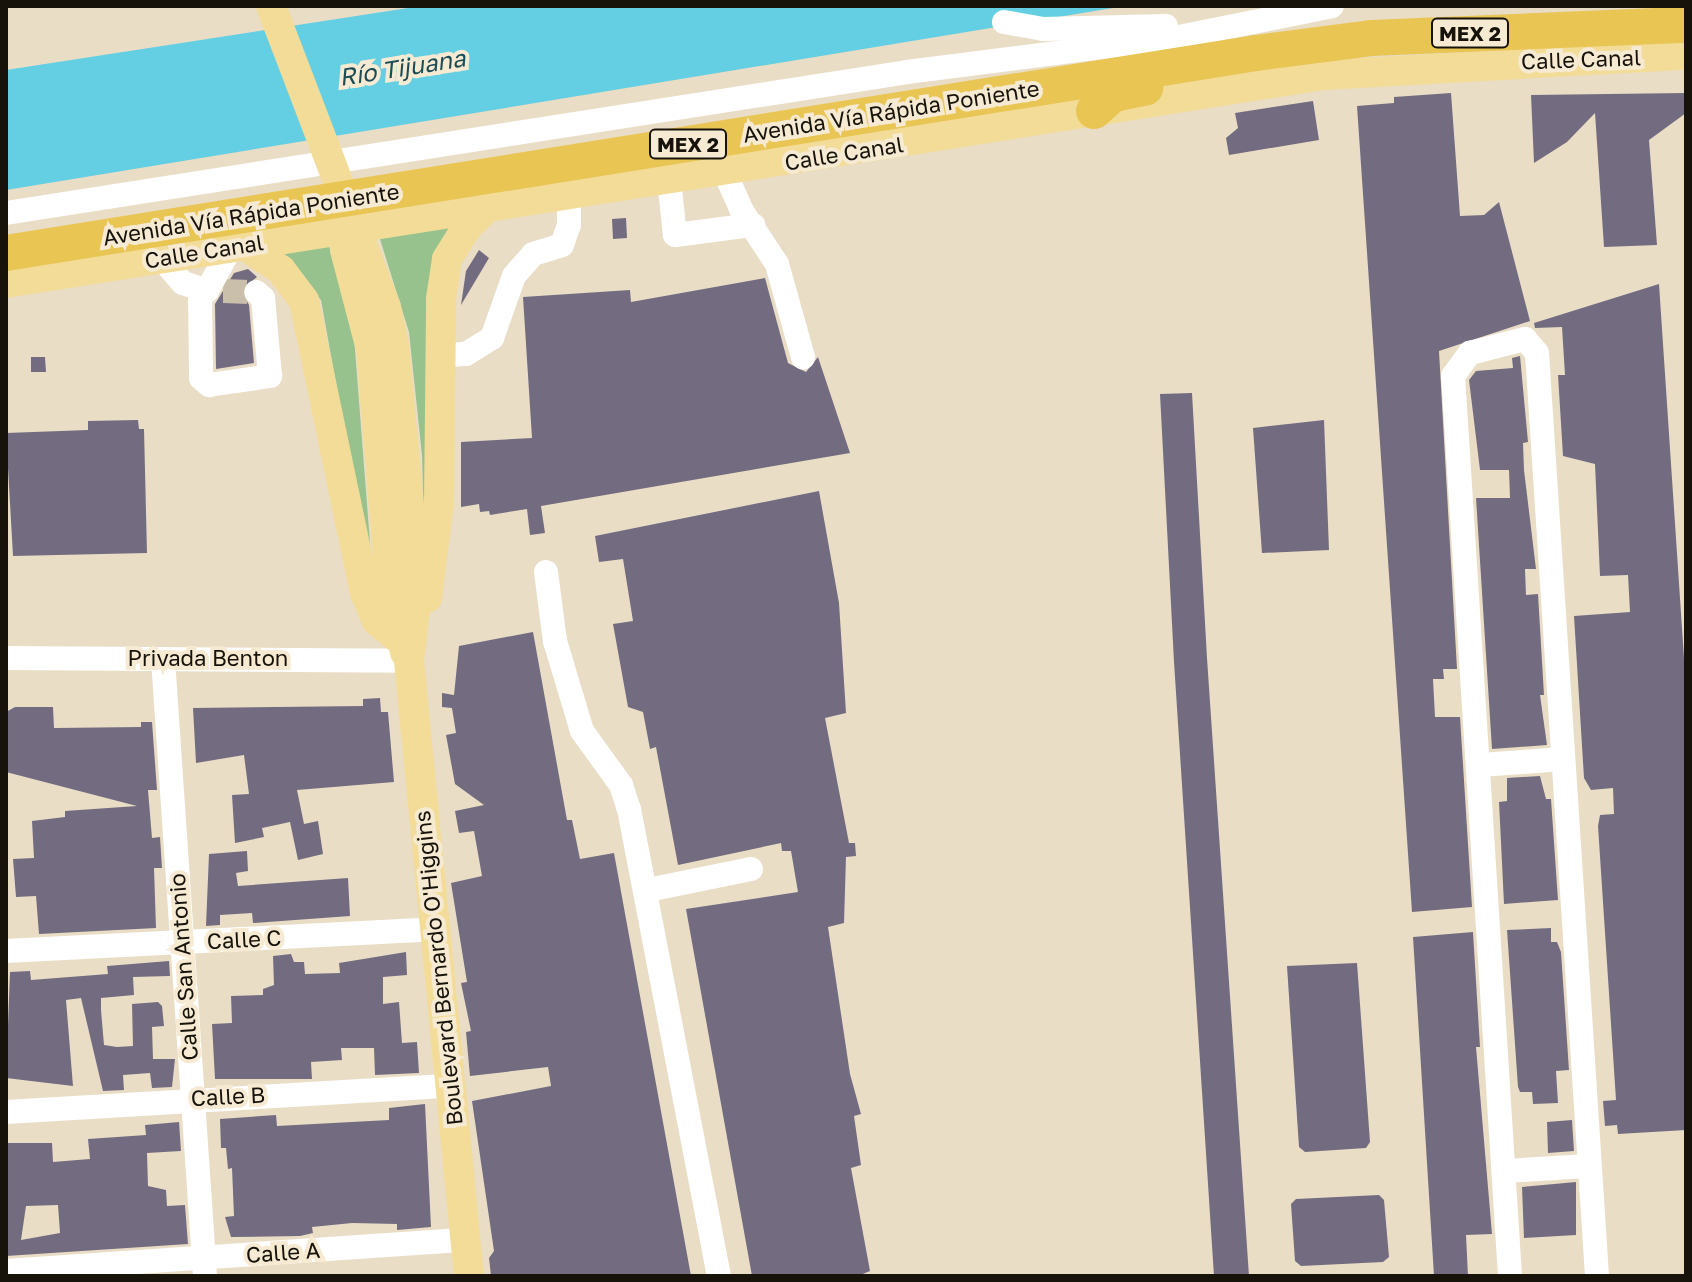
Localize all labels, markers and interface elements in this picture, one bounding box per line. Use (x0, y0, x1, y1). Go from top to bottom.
road number: MEX 2 (1430, 17, 1510, 49)
water label: Río Tijuana (337, 43, 467, 91)
street label: Calle Canal (1521, 44, 1641, 74)
street label: Avenida Vía Rápida Poniente (741, 74, 1041, 148)
road number: MEX 2 (648, 128, 728, 160)
street label: Calle Canal (783, 131, 905, 175)
street label: Avenida Vía Rápida Poniente (101, 177, 401, 251)
street label: Calle Canal (143, 229, 265, 273)
street label: Privada Benton (128, 645, 288, 671)
street label: Boulevard Bernardo O'Higgins (408, 809, 468, 1127)
street label: Calle San Antonio (163, 872, 203, 1062)
street label: Calle C (206, 924, 282, 954)
street label: Calle B (190, 1081, 266, 1111)
street label: Calle A (245, 1236, 321, 1268)

